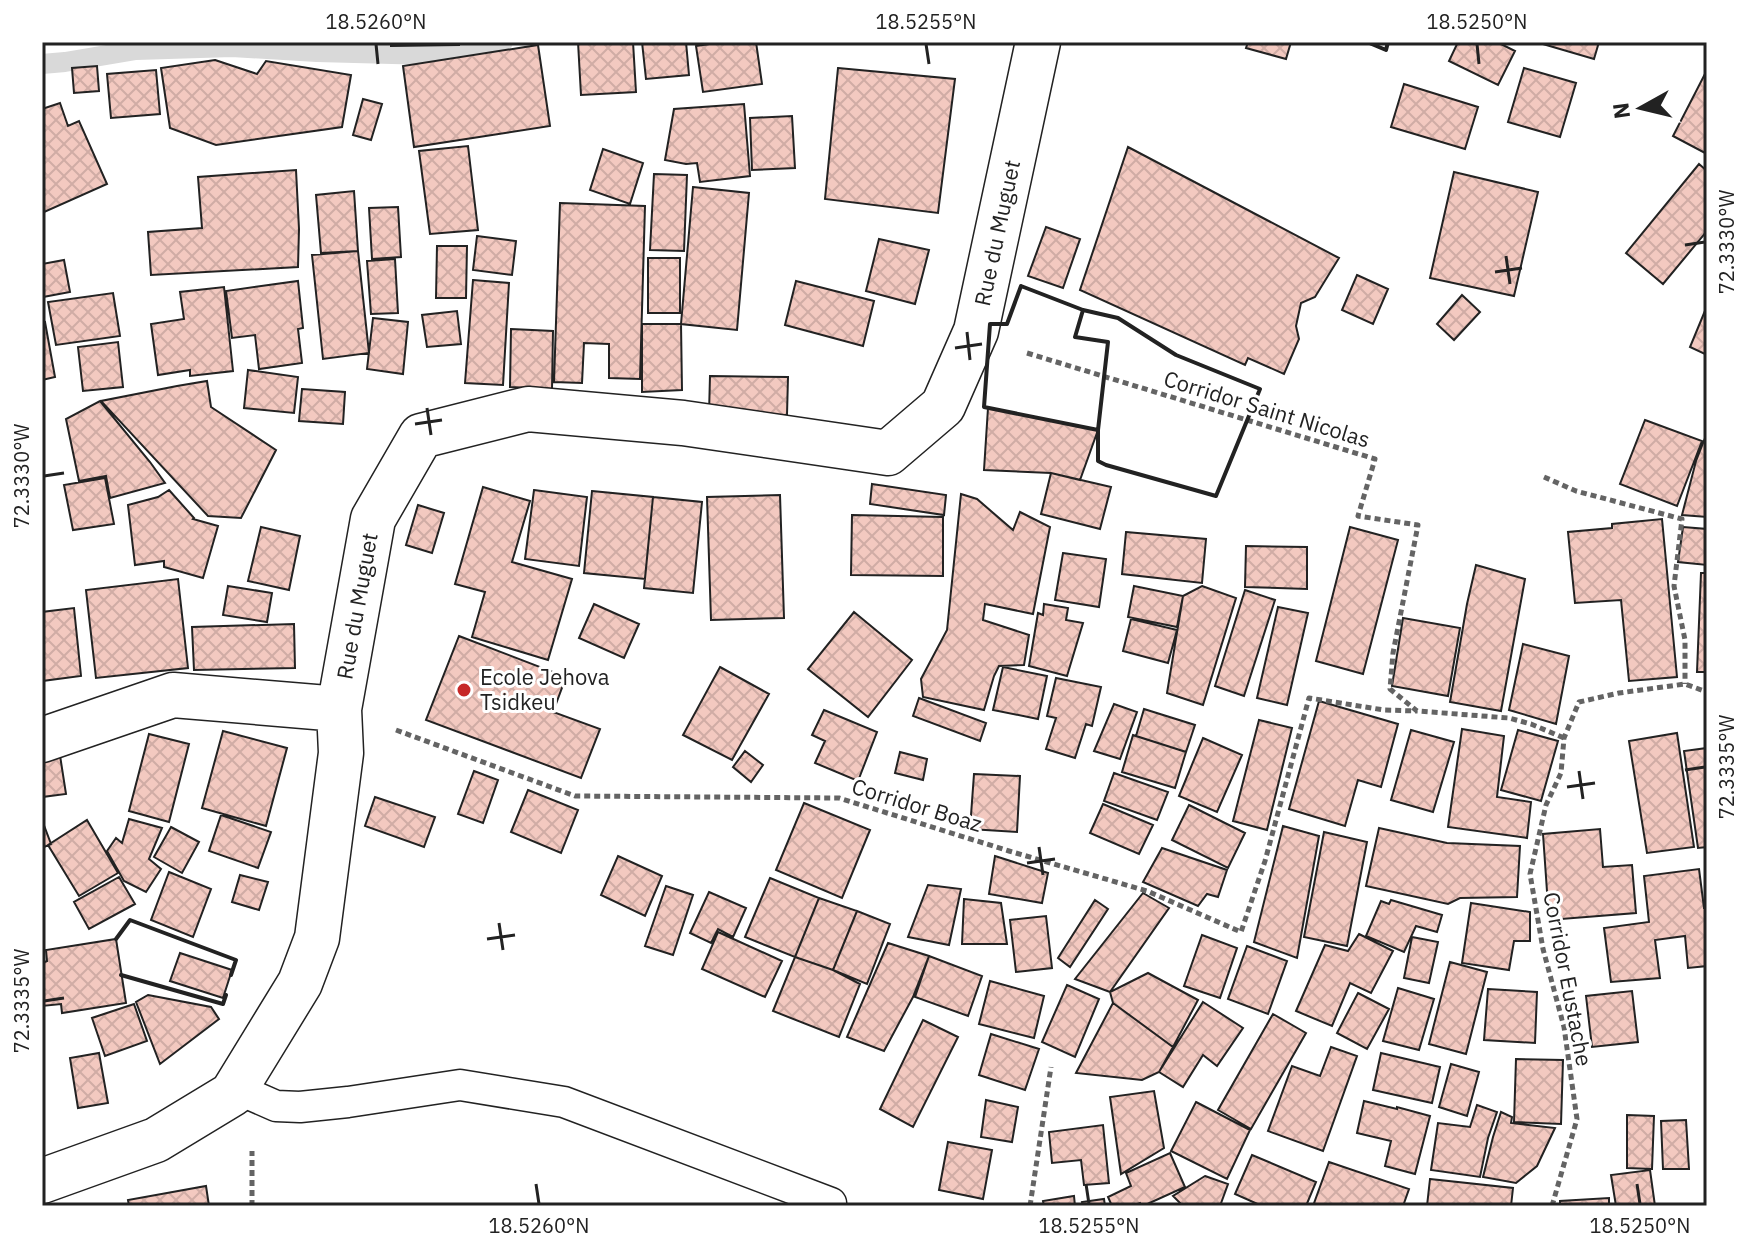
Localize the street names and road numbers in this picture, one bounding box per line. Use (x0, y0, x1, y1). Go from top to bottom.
street label: Rue du Muguet (967, 157, 1026, 309)
street label: Corridor Saint Nicolas (1161, 363, 1374, 454)
street label: Rue du Muguet (329, 530, 384, 682)
street label: Corridor Boaz (849, 771, 986, 838)
street label: Corridor Eustache (1537, 889, 1600, 1069)

